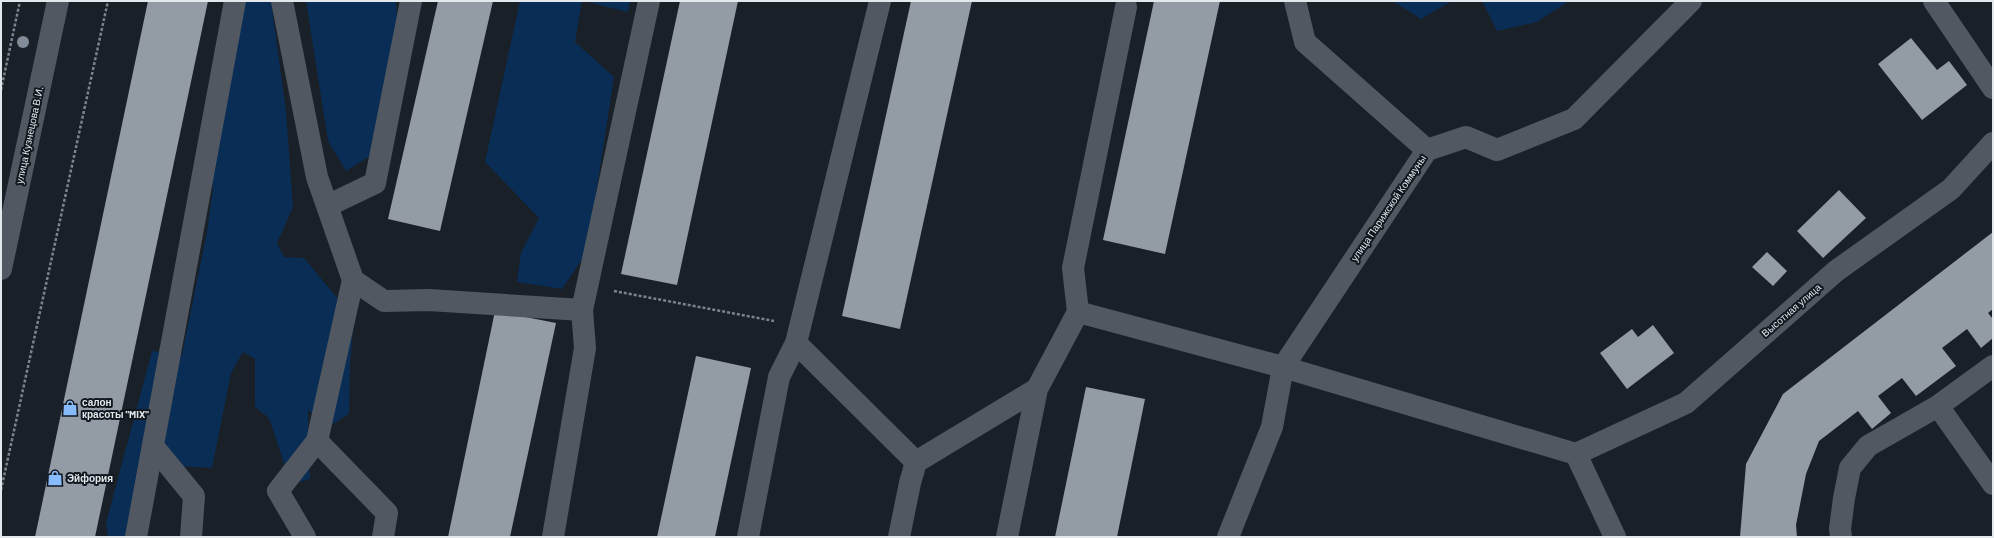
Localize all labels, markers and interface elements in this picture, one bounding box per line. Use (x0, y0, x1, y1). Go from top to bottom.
street label: улица Кузнецова В.И. (13, 85, 45, 185)
street label: улица Парижской Коммуны (1348, 153, 1428, 263)
street label: Высотная улица (1759, 281, 1824, 339)
place label: салон красоты "MIX" (82, 396, 149, 420)
shop icon: салон красоты "MIX" (61, 399, 79, 417)
shop icon: Эйфория (46, 469, 64, 487)
place label: Эйфория (67, 472, 113, 484)

